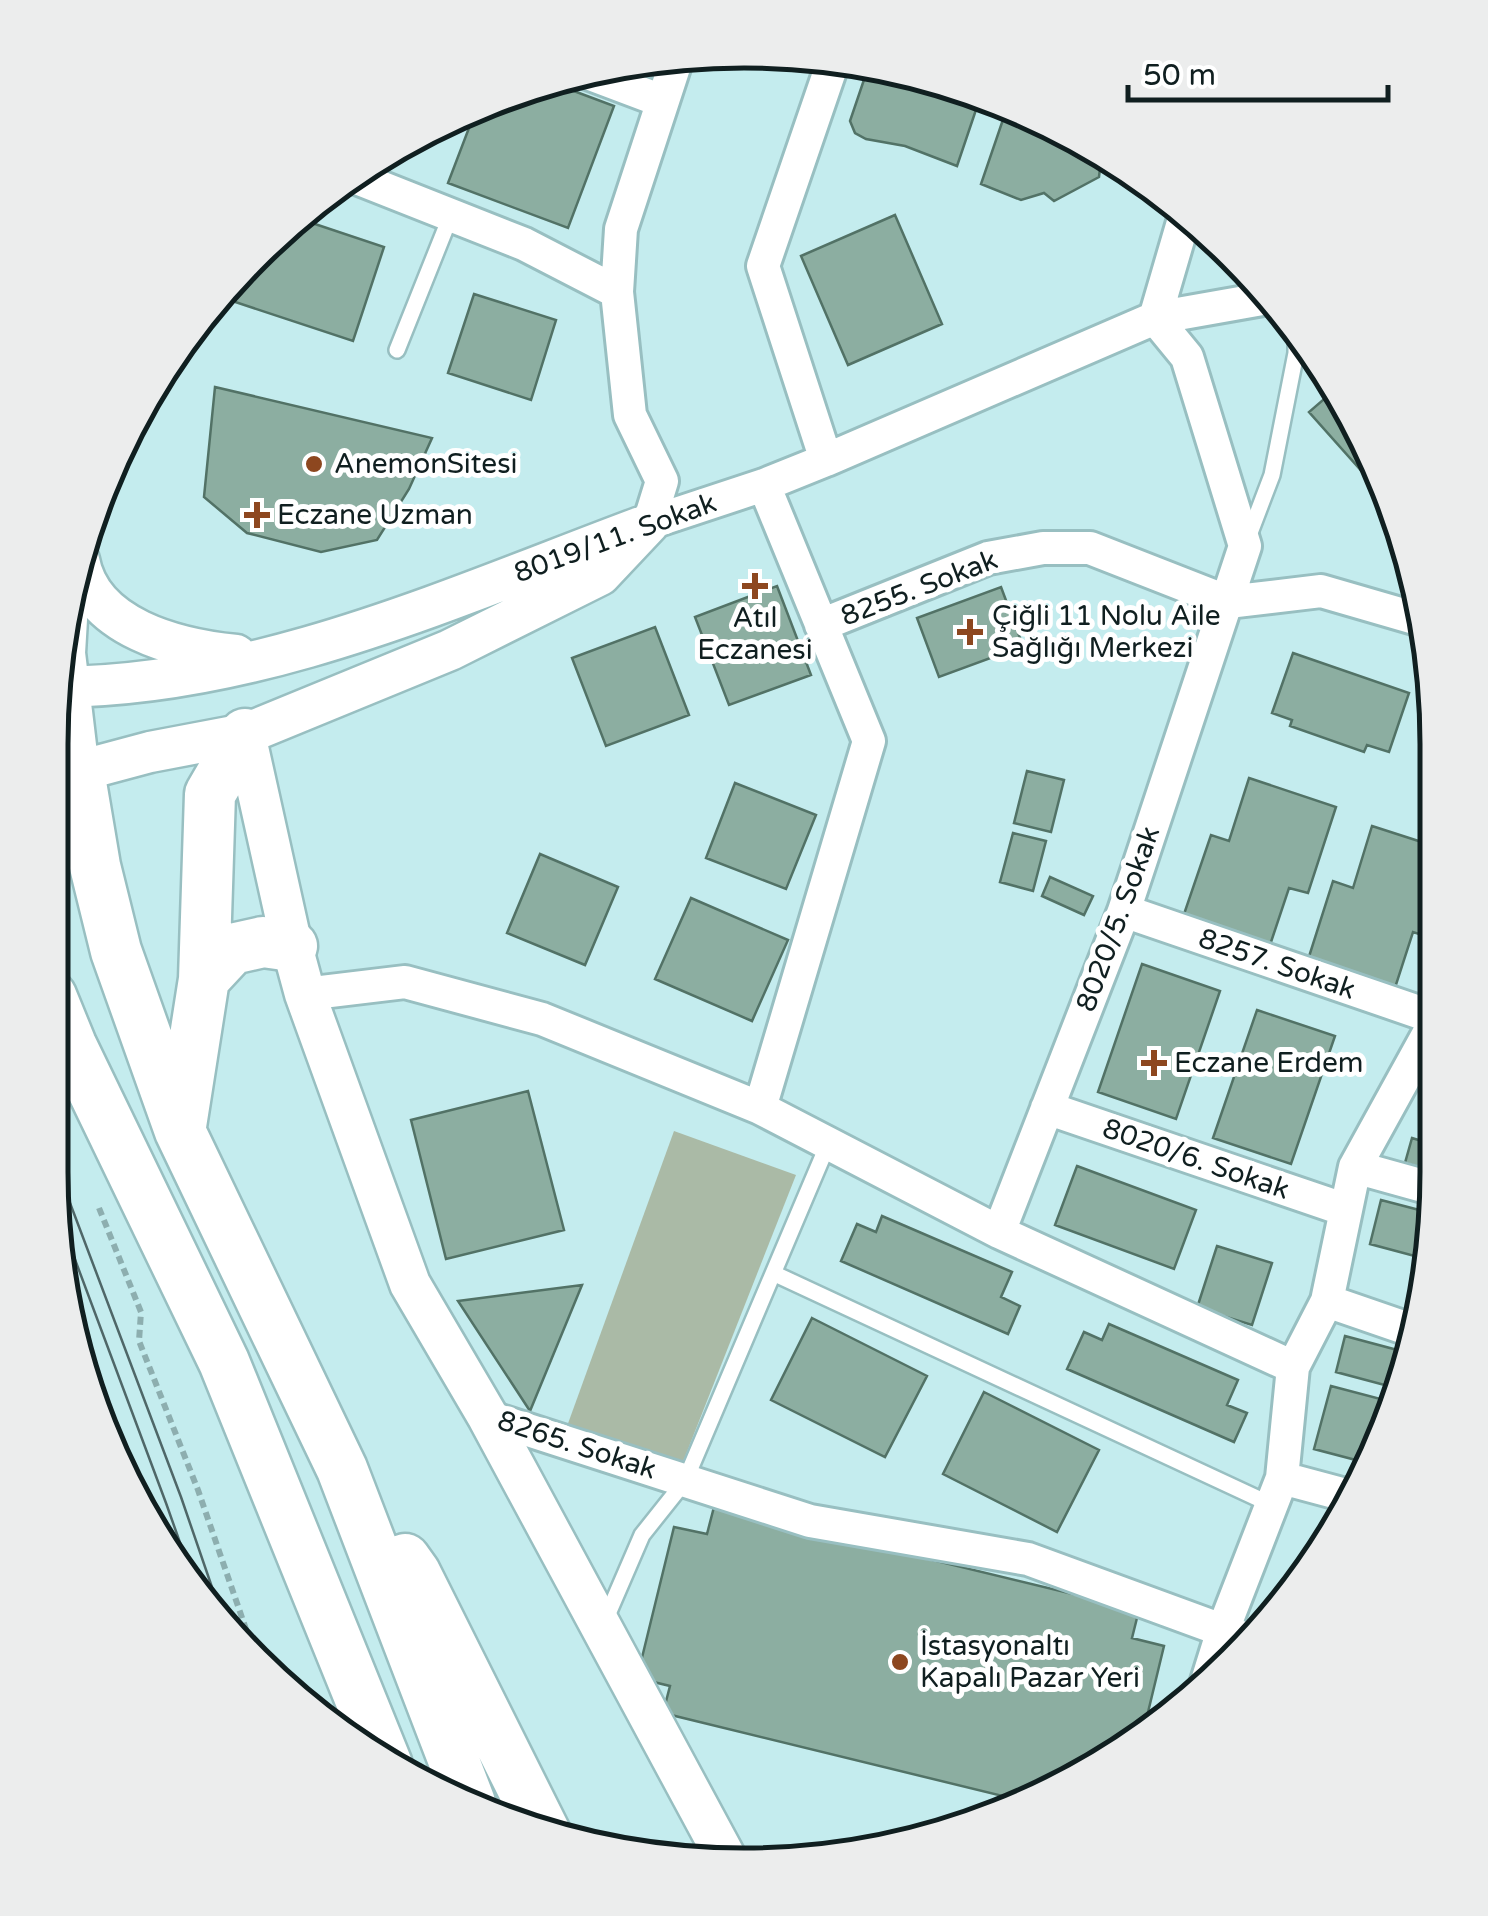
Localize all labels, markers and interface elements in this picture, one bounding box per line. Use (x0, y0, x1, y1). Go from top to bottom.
scale bar (1128, 40, 1388, 102)
text: 50 m (1143, 57, 1216, 94)
place label: AnemonSitesi (334, 447, 518, 481)
marker: AnemonSitesi (303, 453, 325, 475)
street label: 8019/11. Sokak (509, 486, 721, 590)
place label: Eczane Uzman (277, 498, 473, 532)
marker: Eczane Uzman (246, 504, 268, 526)
street label: 8255. Sokak (836, 543, 1002, 633)
marker: Atıl Eczanesi (744, 575, 766, 597)
place label: Çiğli 11 Nolu Aile Sağlığı Merkezi (992, 599, 1221, 665)
place label: Atıl Eczanesi (697, 601, 813, 667)
marker: Çiğli 11 Nolu Aile Sağlığı Merkezi (957, 619, 983, 645)
street label: 8020/5. Sokak (1069, 822, 1167, 1016)
street label: 8257. Sokak (1194, 921, 1360, 1007)
place label: Eczane Erdem (1174, 1046, 1363, 1080)
marker: Eczane Erdem (1143, 1052, 1165, 1074)
street label: 8020/6. Sokak (1098, 1111, 1294, 1207)
street label: 8265. Sokak (493, 1403, 661, 1487)
place label: İstasyonaltı Kapalı Pazar Yeri (920, 1629, 1140, 1695)
marker: İstasyonaltı Kapalı Pazar Yeri (889, 1651, 911, 1673)

